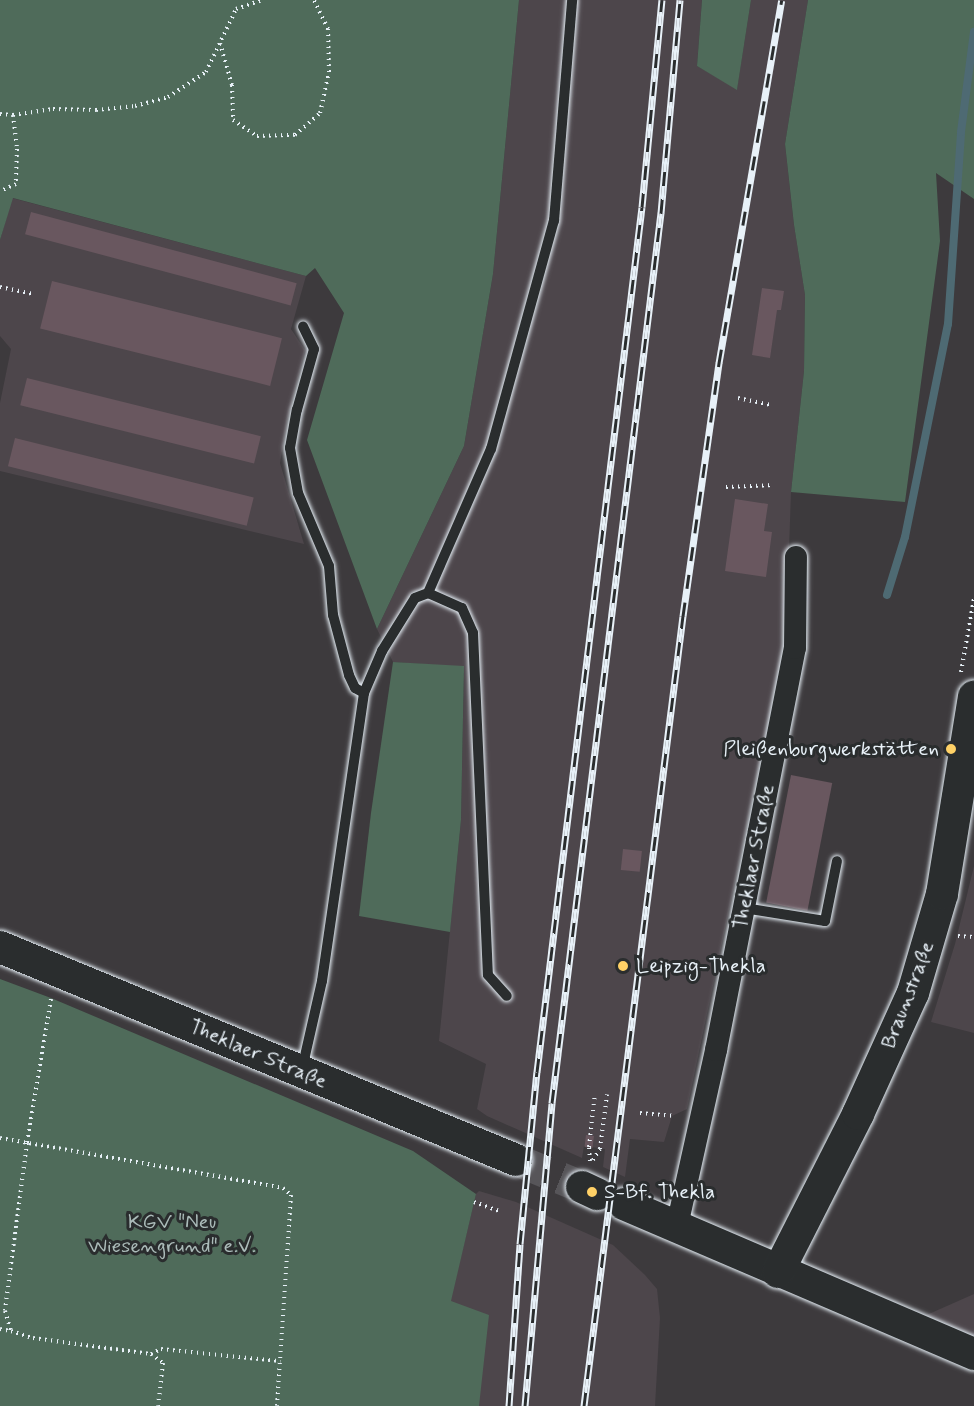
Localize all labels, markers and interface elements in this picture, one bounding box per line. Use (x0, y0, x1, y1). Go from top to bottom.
place label: Pleißenburgwerkstätten (723, 736, 939, 762)
marker: Pleißenburgwerkstätten (944, 742, 958, 756)
street label: Theklaer Straße (728, 784, 780, 930)
street label: Braunstraße (876, 938, 940, 1052)
place label: Leipzig-Thekla (636, 953, 766, 979)
marker: Leipzig-Thekla (614, 957, 632, 975)
street label: Theklaer Straße (187, 1014, 329, 1094)
place label: S-Bf. Thekla (604, 1179, 715, 1205)
marker: S-Bf. Thekla (585, 1185, 599, 1199)
park label: KGV "Neu Wiesengrund" e.V. (88, 1209, 256, 1259)

